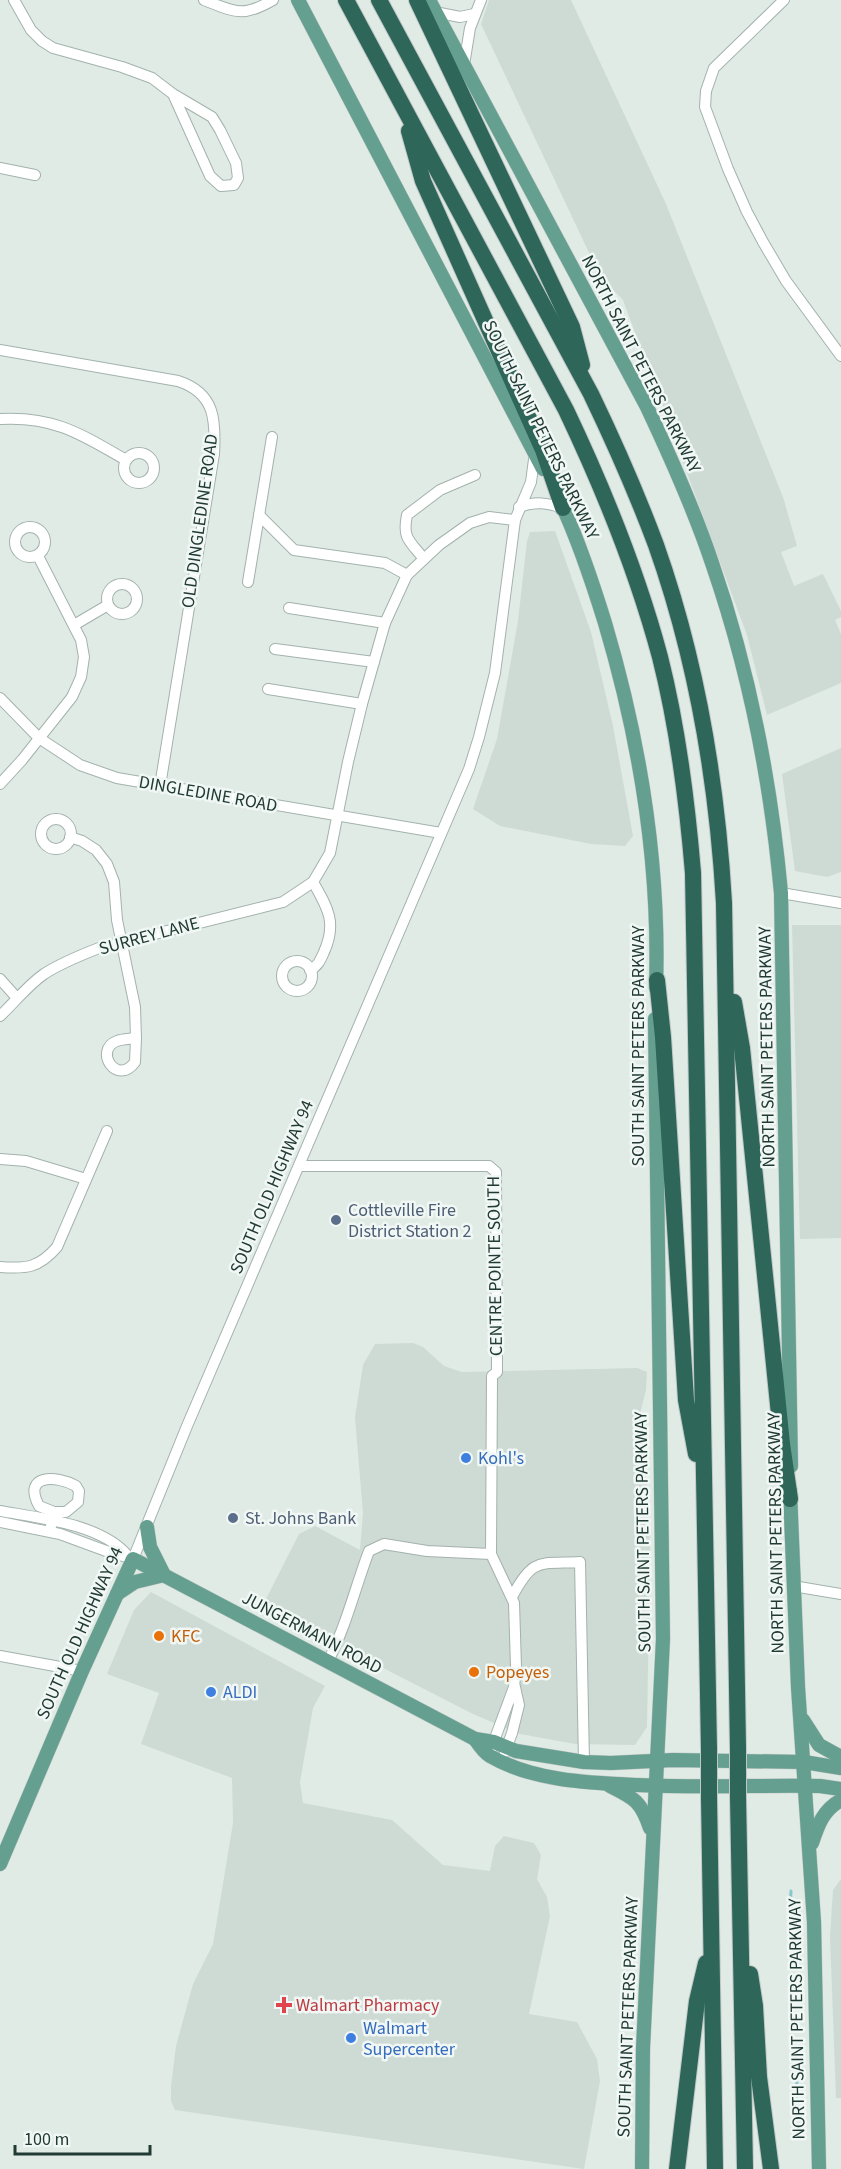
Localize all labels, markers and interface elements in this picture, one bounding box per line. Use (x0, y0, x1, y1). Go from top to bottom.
street label: NORTH SAINT PETERS PARKWAY (575, 251, 707, 478)
street label: SOUTH SAINT PETERS PARKWAY (477, 316, 605, 544)
street label: OLD DINGLEDINE ROAD (175, 432, 225, 610)
street label: DINGLEDINE ROAD (137, 770, 279, 818)
street label: SURREY LANE (96, 911, 202, 961)
street label: SOUTH SAINT PETERS PARKWAY (626, 925, 651, 1167)
street label: NORTH SAINT PETERS PARKWAY (752, 926, 782, 1168)
street label: SOUTH OLD HIGHWAY 94 (224, 1096, 320, 1278)
street label: CENTRE POINTE SOUTH (481, 1176, 509, 1356)
place label: Cottleville Fire District Station 2 (348, 1198, 472, 1244)
marker: Cottleville Fire District Station 2 (329, 1213, 343, 1227)
street label: SOUTH SAINT PETERS PARKWAY (628, 1411, 658, 1653)
street label: NORTH SAINT PETERS PARKWAY (761, 1412, 791, 1654)
place label: Kohl's (478, 1446, 524, 1471)
marker: Kohl's (459, 1451, 473, 1465)
place label: St. Johns Bank (245, 1506, 356, 1531)
marker: St. Johns Bank (226, 1511, 240, 1525)
street label: SOUTH OLD HIGHWAY 94 (31, 1543, 129, 1723)
street label: JUNGERMANN ROAD (238, 1586, 386, 1680)
place label: KFC (171, 1624, 200, 1649)
marker: KFC (152, 1629, 166, 1643)
place label: Popeyes (486, 1660, 549, 1685)
marker: Popeyes (467, 1665, 481, 1679)
place label: ALDI (223, 1680, 257, 1705)
marker: ALDI (204, 1685, 218, 1699)
street label: SOUTH SAINT PETERS PARKWAY (611, 1896, 645, 2138)
street label: NORTH SAINT PETERS PARKWAY (782, 1898, 812, 2140)
place label: Walmart Pharmacy (296, 1993, 440, 2018)
marker: Walmart Pharmacy (277, 1998, 291, 2012)
place label: Walmart Supercenter (363, 2016, 456, 2062)
marker: Walmart Supercenter (344, 2031, 358, 2045)
scale bar (15, 2118, 150, 2156)
text: 100 m (24, 2127, 69, 2152)

